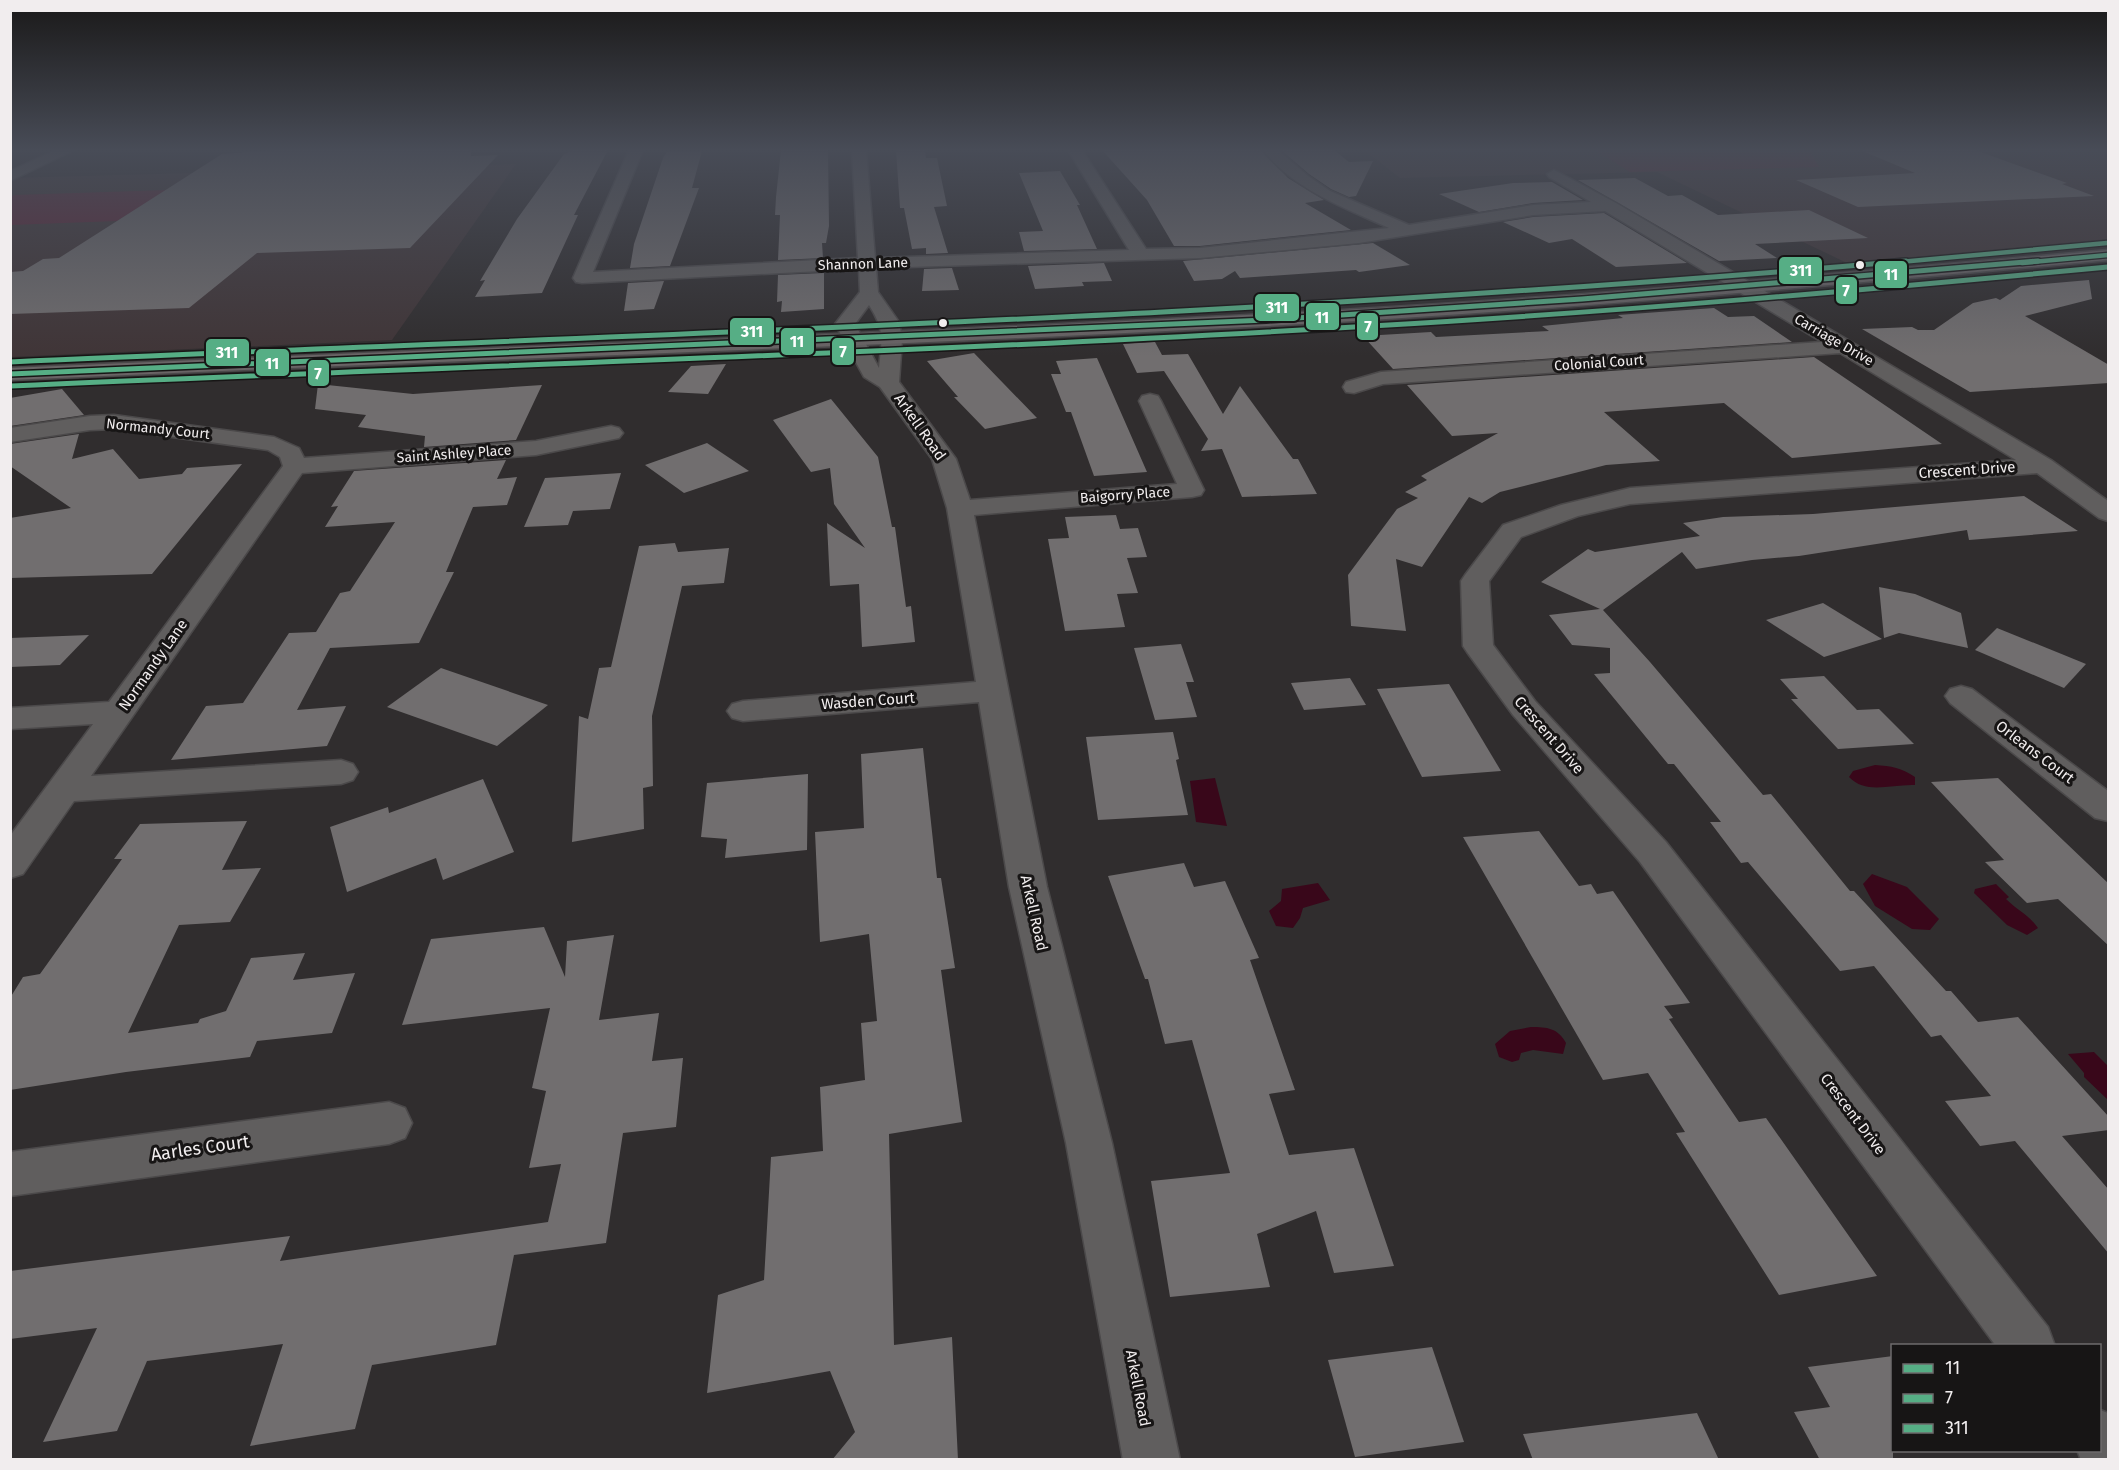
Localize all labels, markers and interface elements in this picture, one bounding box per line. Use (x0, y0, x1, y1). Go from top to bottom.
street label: Shannon Lane (818, 254, 908, 274)
line badge: 311 (1778, 256, 1823, 285)
unlabelled marker (1854, 259, 1866, 271)
line badge: 11 (1874, 260, 1908, 289)
text: 311 (1789, 261, 1812, 280)
text: 11 (1884, 265, 1898, 284)
line badge: 7 (1835, 276, 1858, 305)
text: 7 (1842, 281, 1850, 300)
line badge: 311 (1254, 293, 1300, 322)
text: 311 (1265, 298, 1288, 317)
line badge: 11 (1305, 302, 1340, 331)
text: 11 (1315, 308, 1329, 327)
street label: Carriage Drive (1791, 310, 1877, 370)
line badge: 7 (1356, 312, 1379, 341)
line badge: 311 (729, 317, 775, 346)
unlabelled marker (937, 317, 949, 329)
text: 7 (1364, 317, 1372, 336)
text: 311 (740, 322, 763, 341)
line badge: 11 (780, 327, 815, 356)
text: 11 (790, 332, 804, 351)
line badge: 7 (831, 337, 855, 366)
line badge: 311 (205, 338, 250, 367)
text: 7 (839, 342, 847, 361)
text: 311 (215, 343, 238, 362)
line badge: 11 (255, 348, 290, 377)
street label: Colonial Court (1554, 351, 1645, 375)
text: 11 (265, 354, 279, 373)
line badge: 7 (307, 359, 330, 387)
text: 7 (314, 364, 322, 383)
street label: Arkell Road (890, 390, 950, 464)
street label: Normandy Court (105, 415, 212, 443)
street label: Saint Ashley Place (396, 442, 512, 466)
street label: Crescent Drive (1918, 458, 2016, 482)
street label: Baigorry Place (1079, 483, 1171, 507)
street label: Normandy Lane (115, 616, 191, 714)
street label: Wasden Court (821, 689, 916, 713)
street label: Crescent Drive (1510, 692, 1588, 778)
street label: Orleans Court (1992, 717, 2078, 788)
street label: Arkell Road (1017, 873, 1051, 953)
street label: Crescent Drive (1817, 1070, 1889, 1158)
street label: Aarles Court (149, 1130, 251, 1166)
legend (1891, 1344, 2101, 1452)
street label: Arkell Road (1122, 1348, 1154, 1428)
text: 11 (1945, 1357, 1960, 1379)
text: 7 (1945, 1387, 1953, 1409)
text: 311 (1945, 1417, 1969, 1439)

